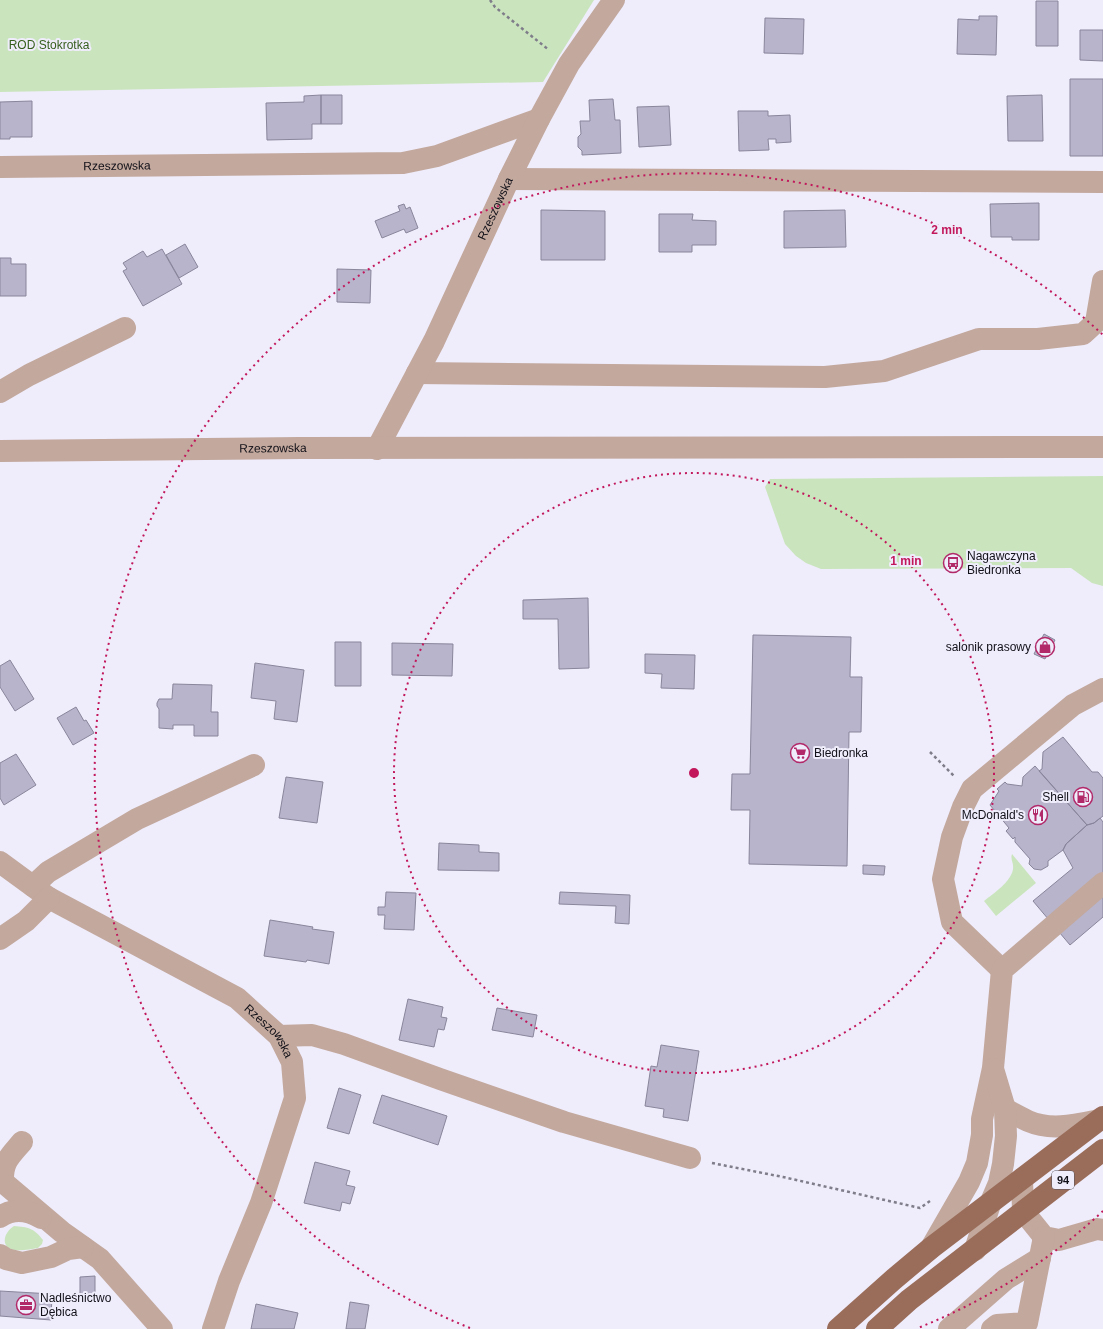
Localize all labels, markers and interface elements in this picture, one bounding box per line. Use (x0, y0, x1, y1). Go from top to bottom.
park label: ROD Stokrotka (9, 38, 90, 52)
street label: Rzeszowska (83, 159, 151, 173)
street label: Rzeszowska (475, 175, 516, 242)
text: 2 min (931, 223, 963, 237)
street label: Rzeszowska (239, 441, 307, 456)
place label: Nagawczyna Biedronka (967, 549, 1036, 577)
bus stop icon: Nagawczyna Biedronka (942, 552, 964, 574)
text: 1 min (890, 554, 922, 568)
shop icon: salonik prasowy (1034, 636, 1056, 658)
place label: salonik prasowy (946, 640, 1031, 654)
supermarket icon: Biedronka (789, 742, 811, 764)
place label: Biedronka (814, 746, 868, 760)
centre of rings (687, 766, 701, 780)
fuel station icon: Shell (1072, 786, 1094, 808)
place label: Shell (1042, 790, 1069, 804)
restaurant icon: McDonald's (1027, 804, 1049, 826)
place label: McDonald's (962, 808, 1024, 822)
street label: Rzeszowska (242, 1001, 296, 1060)
road number: 94 (1052, 1171, 1074, 1189)
place label: Nadleśnictwo Dębica (40, 1291, 112, 1319)
office icon: Nadleśnictwo Dębica (15, 1294, 37, 1316)

